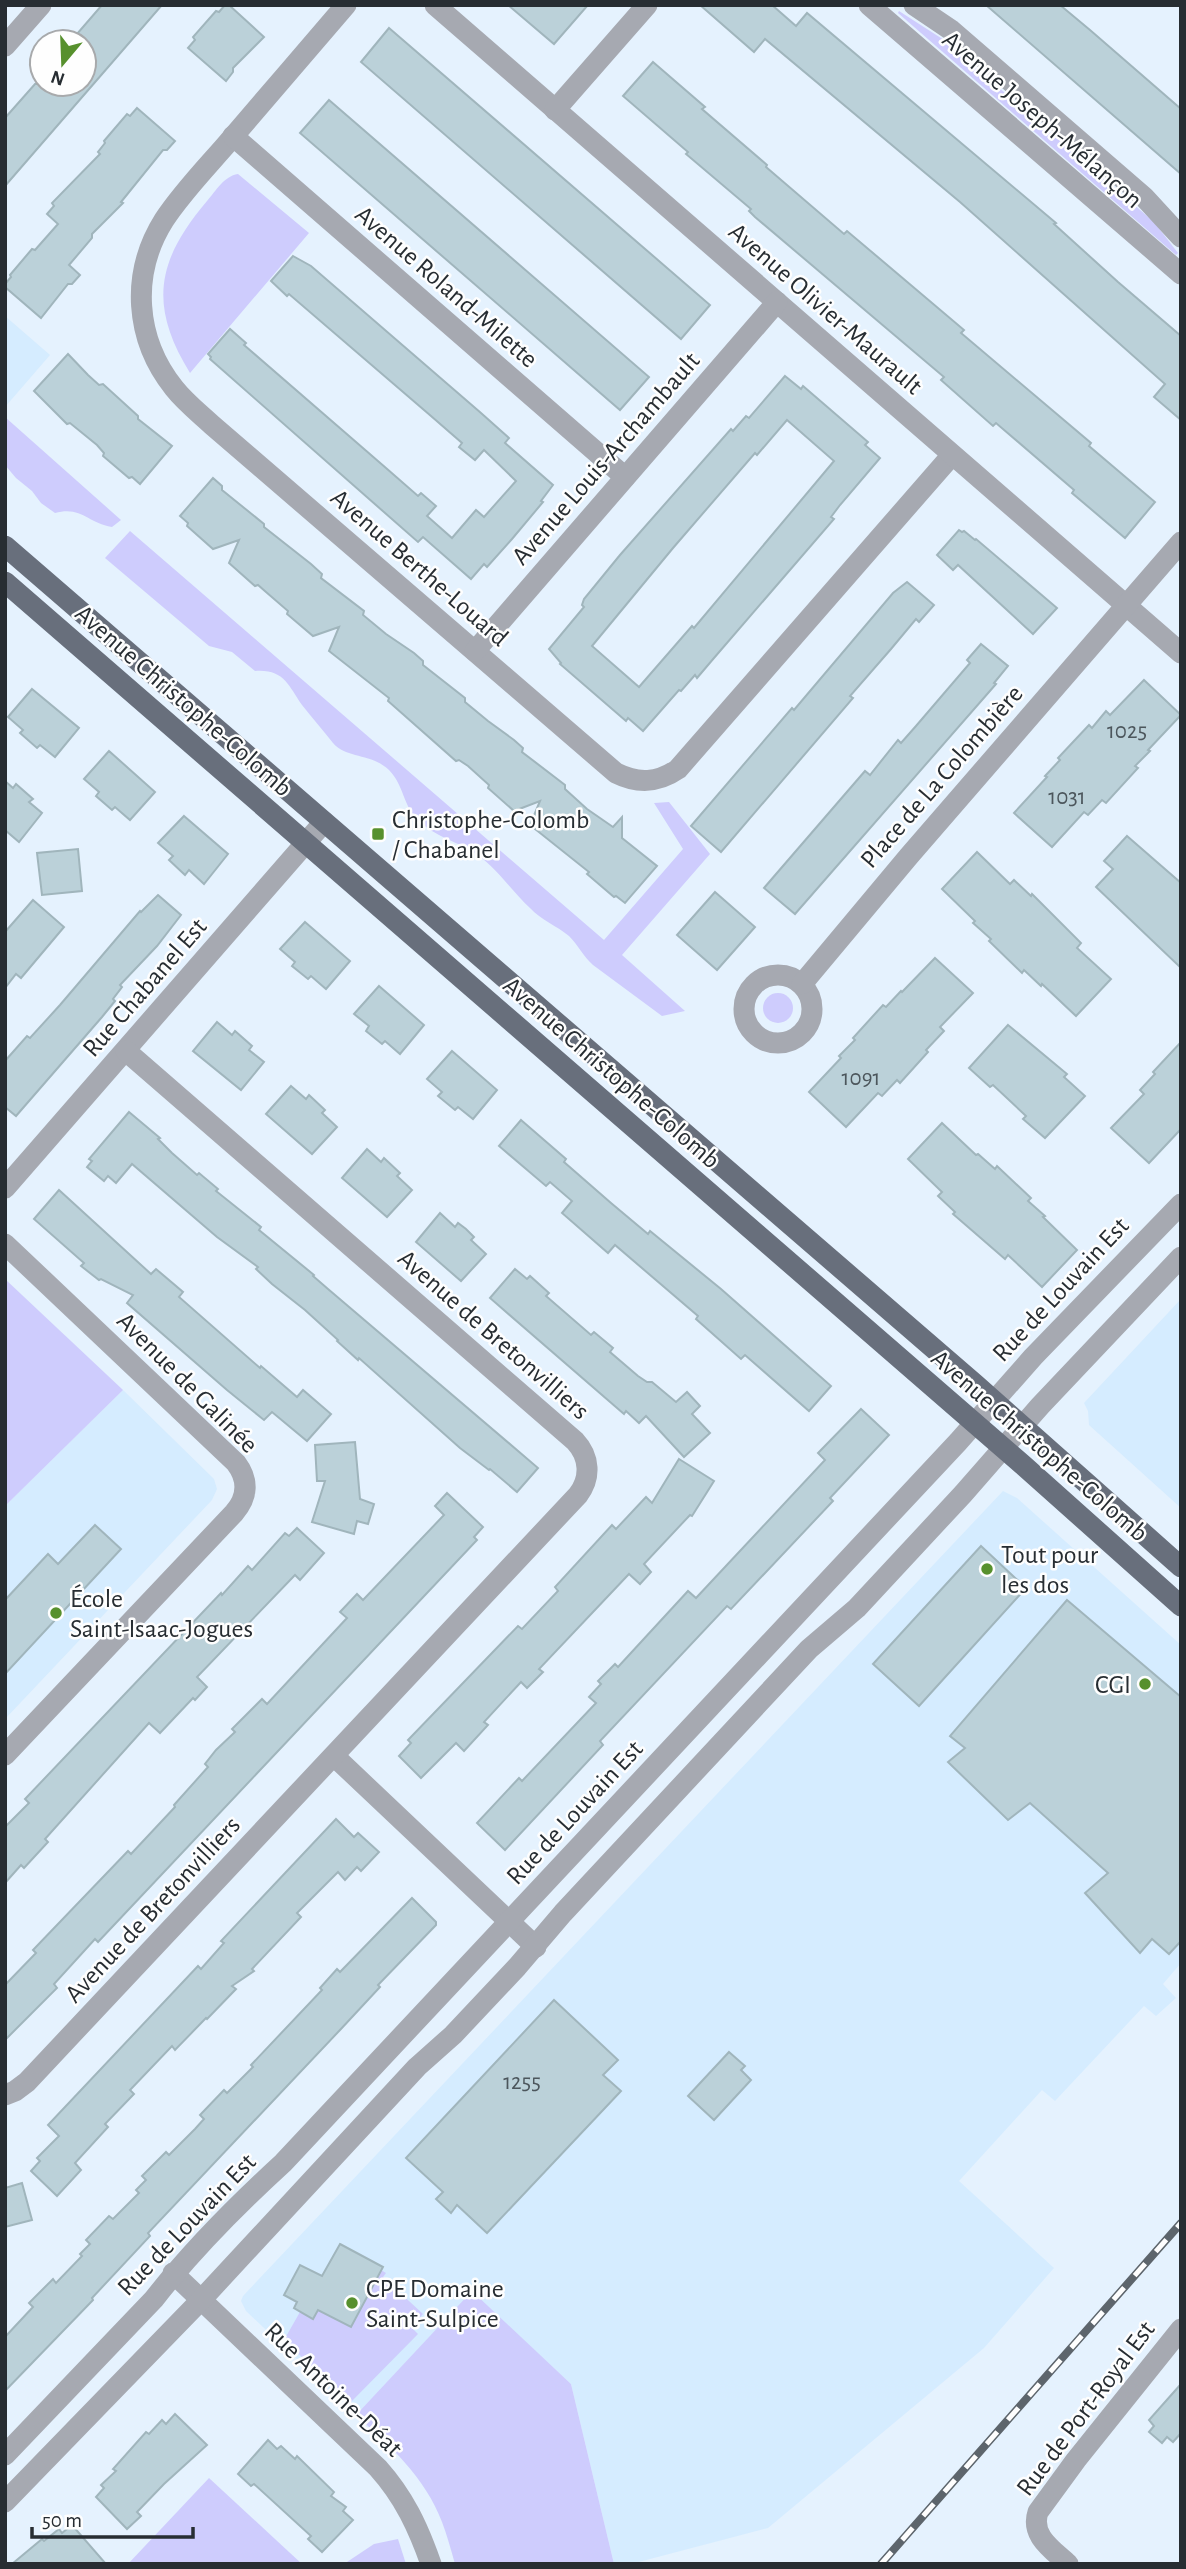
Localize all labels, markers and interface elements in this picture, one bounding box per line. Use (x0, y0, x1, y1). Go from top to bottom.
street label: Avenue Joseph-Mélançon (937, 26, 1147, 213)
north arrow (28, 28, 98, 98)
text: N (49, 67, 67, 89)
street label: Avenue Roland-Milette (350, 201, 542, 373)
street label: Avenue Olivier-Maurault (724, 218, 927, 399)
street label: Avenue Louis-Archambault (507, 348, 705, 570)
street label: Avenue Berthe-Louard (326, 484, 513, 651)
street label: Avenue Christophe-Colomb (70, 600, 297, 802)
street label: Place de La Colombière (856, 680, 1028, 873)
house number: 1025 (1107, 720, 1147, 743)
house number: 1031 (1048, 786, 1086, 809)
place label: Christophe-Colomb / Chabanel (392, 807, 589, 863)
marker: Christophe-Colomb / Chabanel (370, 826, 386, 842)
street label: Rue Chabanel Est (78, 913, 212, 1062)
street label: Avenue Christophe-Colomb (498, 972, 725, 1174)
house number: 1091 (842, 1067, 880, 1090)
street label: Rue de Louvain Est (988, 1213, 1134, 1367)
street label: Avenue de Bretonvilliers (393, 1245, 594, 1425)
street label: Avenue de Galinée (112, 1307, 263, 1458)
street label: Avenue Christophe-Colomb (926, 1345, 1153, 1547)
place label: Tout pour les dos (1001, 1542, 1099, 1598)
marker: Tout pour les dos (979, 1561, 995, 1577)
place label: École Saint-Isaac-Jogues (70, 1584, 253, 1642)
marker: École Saint-Isaac-Jogues (48, 1605, 64, 1621)
place label: CGI (1095, 1672, 1131, 1698)
marker: CGI (1137, 1676, 1153, 1692)
street label: Rue de Louvain Est (502, 1736, 648, 1890)
street label: Avenue de Bretonvilliers (60, 1812, 245, 2008)
house number: 1255 (503, 2071, 541, 2094)
street label: Rue de Louvain Est (113, 2149, 261, 2301)
place label: CPE Domaine Saint-Sulpice (366, 2276, 504, 2332)
marker: CPE Domaine Saint-Sulpice (344, 2295, 360, 2311)
street label: Rue de Port-Royal Est (1012, 2316, 1160, 2501)
street label: Rue Antoine-Déat (259, 2318, 407, 2462)
scale bar (32, 2496, 192, 2540)
text: 50 m (42, 2510, 82, 2531)

